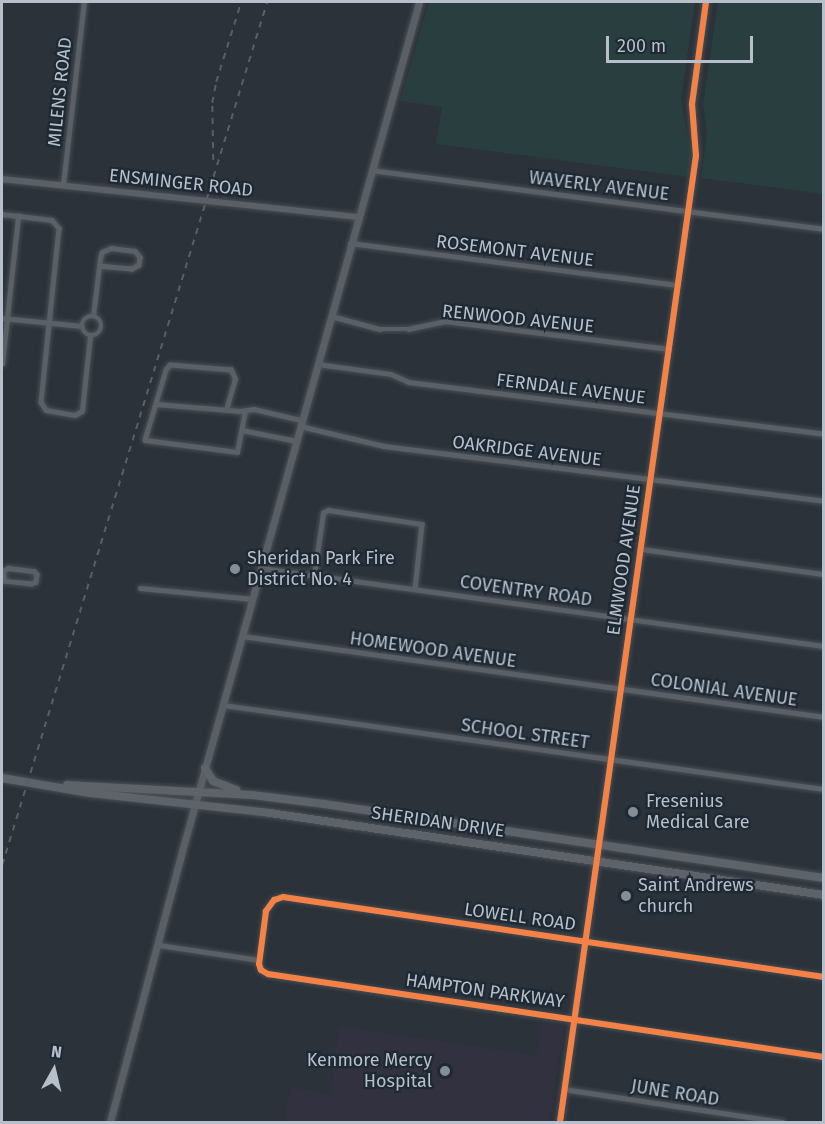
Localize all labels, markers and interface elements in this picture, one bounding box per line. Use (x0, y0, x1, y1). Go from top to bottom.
scale bar (609, 24, 756, 62)
text: 200 m (617, 35, 666, 57)
street label: MILENS ROAD (44, 36, 76, 148)
street label: ENSMINGER ROAD (108, 165, 254, 201)
street label: WAVERLY AVENUE (528, 167, 670, 205)
street label: ROSEMONT AVENUE (435, 231, 595, 271)
street label: RENWOOD AVENUE (441, 300, 595, 338)
street label: FERNDALE AVENUE (495, 369, 647, 409)
street label: OAKRIDGE AVENUE (451, 431, 603, 471)
street label: ELMWOOD AVENUE (603, 483, 645, 637)
place label: Sheridan Park Fire District No. 4 (247, 548, 395, 590)
marker: Sheridan Park Fire District No. 4 (228, 562, 242, 576)
street label: COVENTRY ROAD (458, 571, 594, 611)
street label: HOMEWOOD AVENUE (348, 628, 518, 672)
street label: COLONIAL AVENUE (649, 669, 799, 711)
street label: SCHOOL STREET (460, 714, 590, 754)
place label: Fresenius Medical Care (646, 791, 750, 834)
street label: SHERIDAN DRIVE (370, 802, 506, 842)
marker: Fresenius Medical Care (624, 803, 642, 821)
place label: Saint Andrews church (638, 875, 754, 918)
marker: Saint Andrews church (619, 889, 633, 903)
street label: LOWELL ROAD (463, 898, 577, 936)
street label: HAMPTON PARKWAY (404, 969, 566, 1013)
north arrow (24, 1040, 84, 1100)
text: N (50, 1042, 63, 1062)
place label: Kenmore Mercy Hospital (307, 1050, 432, 1092)
marker: Kenmore Mercy Hospital (436, 1062, 454, 1080)
street label: JUNE ROAD (629, 1075, 721, 1111)

